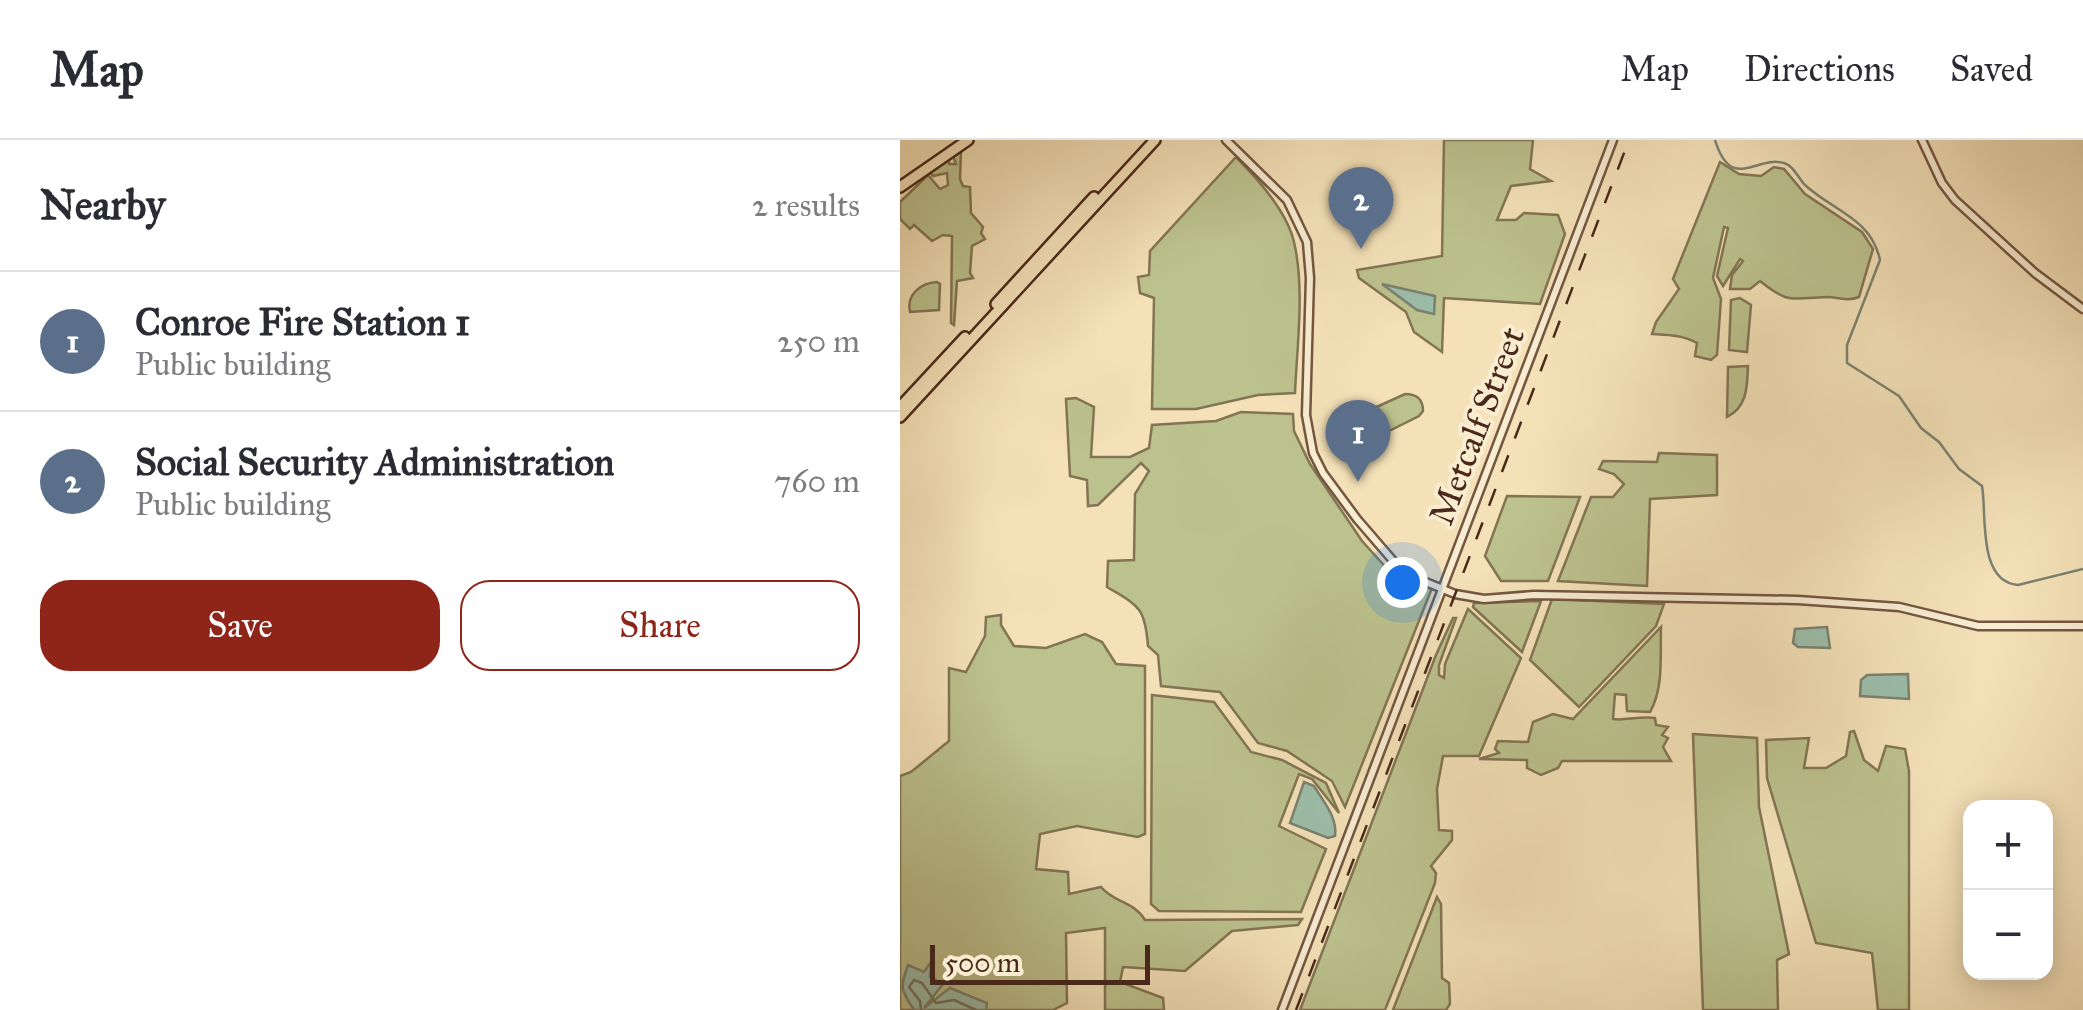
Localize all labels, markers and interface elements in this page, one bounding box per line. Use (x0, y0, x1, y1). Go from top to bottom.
text: Map (50, 40, 144, 99)
text: Map (1621, 48, 1689, 91)
text: Directions (1744, 48, 1895, 91)
text: Saved (1950, 48, 2033, 91)
pin: 2 (1328, 167, 1394, 249)
text: Nearby (40, 179, 165, 231)
text: 2 results (752, 186, 860, 225)
text: Conroe Fire Station 1 (135, 299, 470, 345)
street label: Metcalf Street (1420, 321, 1534, 531)
text: 1 (66, 322, 79, 361)
text: 250 m (777, 322, 860, 361)
text: Public building (135, 345, 330, 384)
pin: 1 (1326, 400, 1390, 482)
text: Social Security Administration (135, 439, 614, 485)
text: 2 (65, 462, 80, 501)
text: 760 m (774, 462, 860, 501)
text: Public building (135, 485, 330, 524)
your location (1377, 557, 1428, 608)
button: Save (40, 580, 440, 671)
button: Share (460, 580, 860, 671)
map controls (1963, 800, 2053, 980)
button: + (1963, 800, 2053, 890)
button: − (1963, 890, 2053, 980)
scale bar (930, 940, 1150, 984)
text: 500 m (945, 945, 1020, 980)

